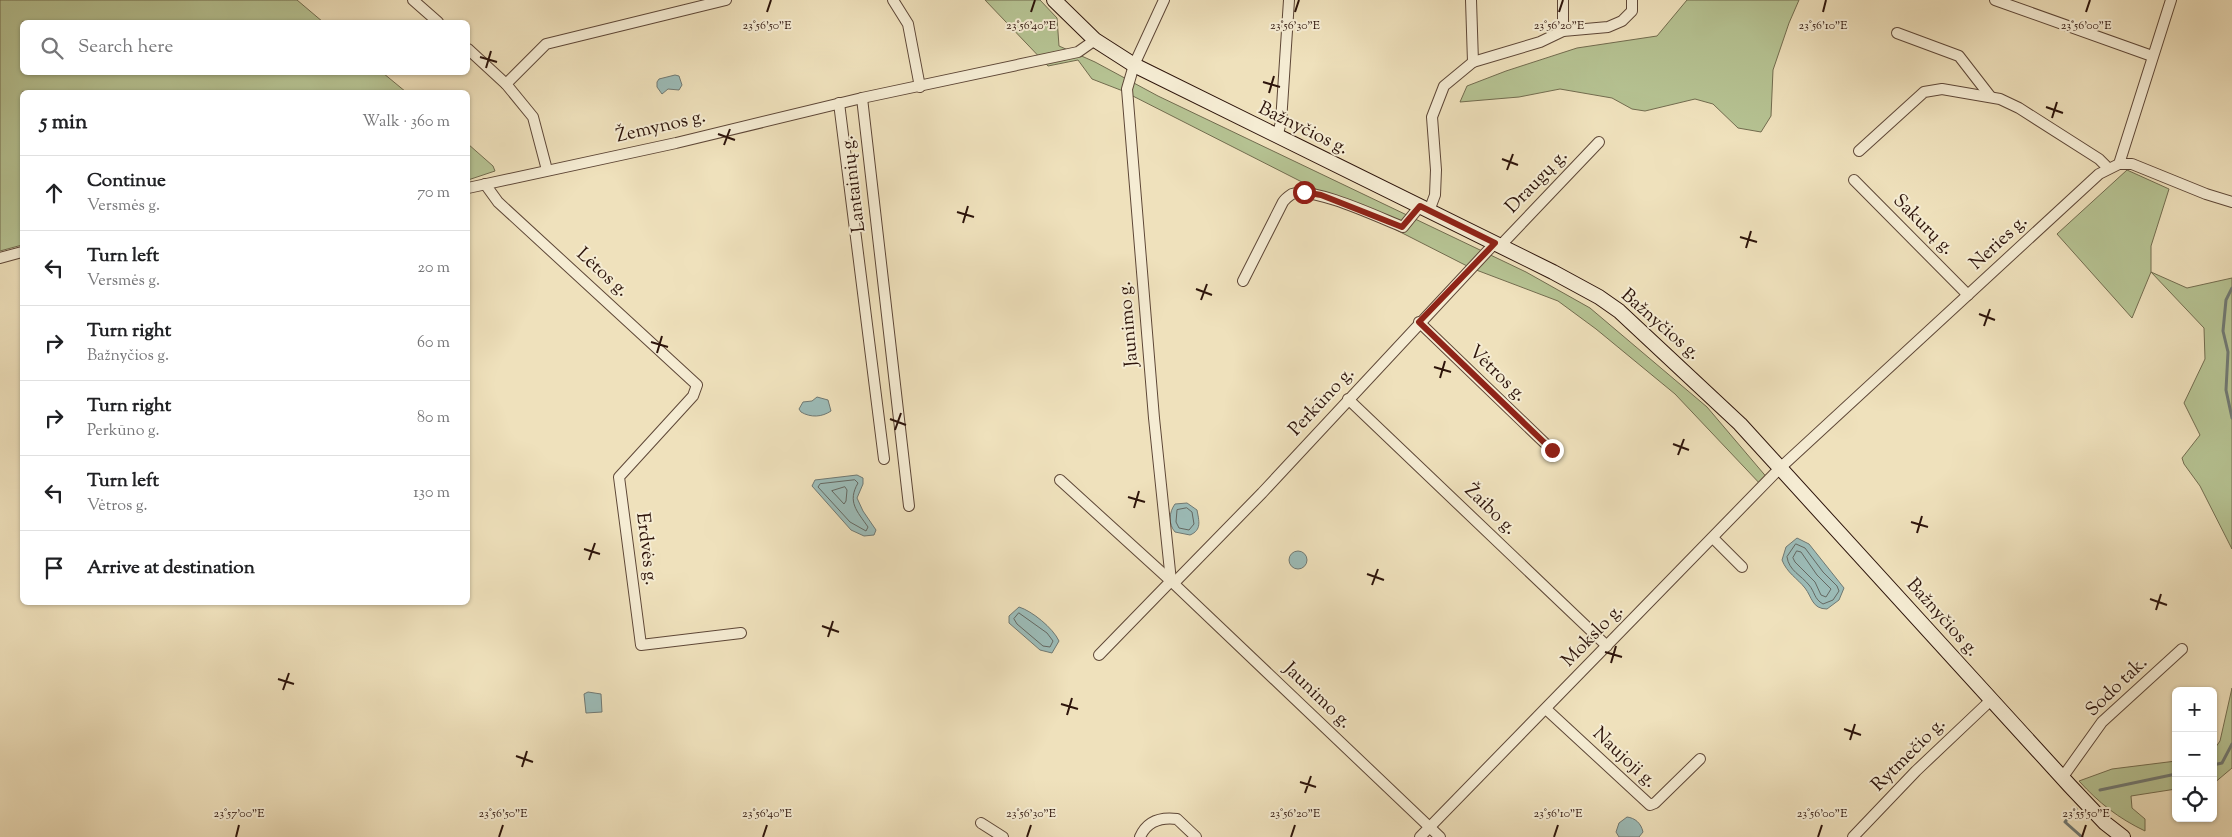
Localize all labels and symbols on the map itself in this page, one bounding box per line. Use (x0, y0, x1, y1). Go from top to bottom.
text: 23°56'50"E (742, 17, 792, 35)
text: 23°56'40"E (1006, 17, 1057, 35)
text: 23°56'30"E (1270, 17, 1321, 35)
text: 23°56'20"E (1534, 17, 1585, 35)
text: 23°56'10"E (1798, 17, 1848, 35)
text: 23°56'00"E (2061, 17, 2112, 35)
street label: Bažnyčios g. (1253, 95, 1353, 163)
street label: Žemynos g. (614, 104, 708, 150)
street label: Lantainių g. (835, 134, 873, 234)
street label: Draugų g. (1500, 144, 1574, 220)
route start (1293, 181, 1316, 204)
street label: Sakurų g. (1886, 188, 1960, 262)
street label: Neries g. (1964, 209, 2034, 277)
street label: Lėtos g. (570, 242, 634, 304)
street label: Jaunimo g. (1112, 280, 1146, 369)
street label: Bažnyčios g. (1614, 283, 1706, 367)
street label: Vėtros g. (1462, 339, 1532, 409)
street label: Perkūno g. (1283, 361, 1361, 443)
route end (1541, 439, 1564, 462)
street label: Žaibo g. (1458, 478, 1522, 542)
street label: Erdvės g. (628, 511, 664, 587)
street label: Bažnyčios g. (1899, 573, 1985, 663)
street label: Mokslo g. (1556, 598, 1630, 674)
street label: Sodo tak. (2080, 651, 2154, 723)
street label: Jaunimo g. (1276, 656, 1357, 735)
street label: Rytmečio g. (1866, 712, 1952, 798)
street label: Naujoji g. (1586, 721, 1662, 795)
text: 23°57'00"E (214, 805, 265, 823)
text: 23°56'50"E (478, 805, 528, 823)
text: 23°56'40"E (742, 805, 793, 823)
text: 23°56'30"E (1006, 805, 1057, 823)
text: 23°56'20"E (1270, 805, 1321, 823)
text: 23°56'10"E (1533, 805, 1583, 823)
text: 23°56'00"E (1797, 805, 1848, 823)
text: 23°55'50"E (2062, 805, 2110, 823)

